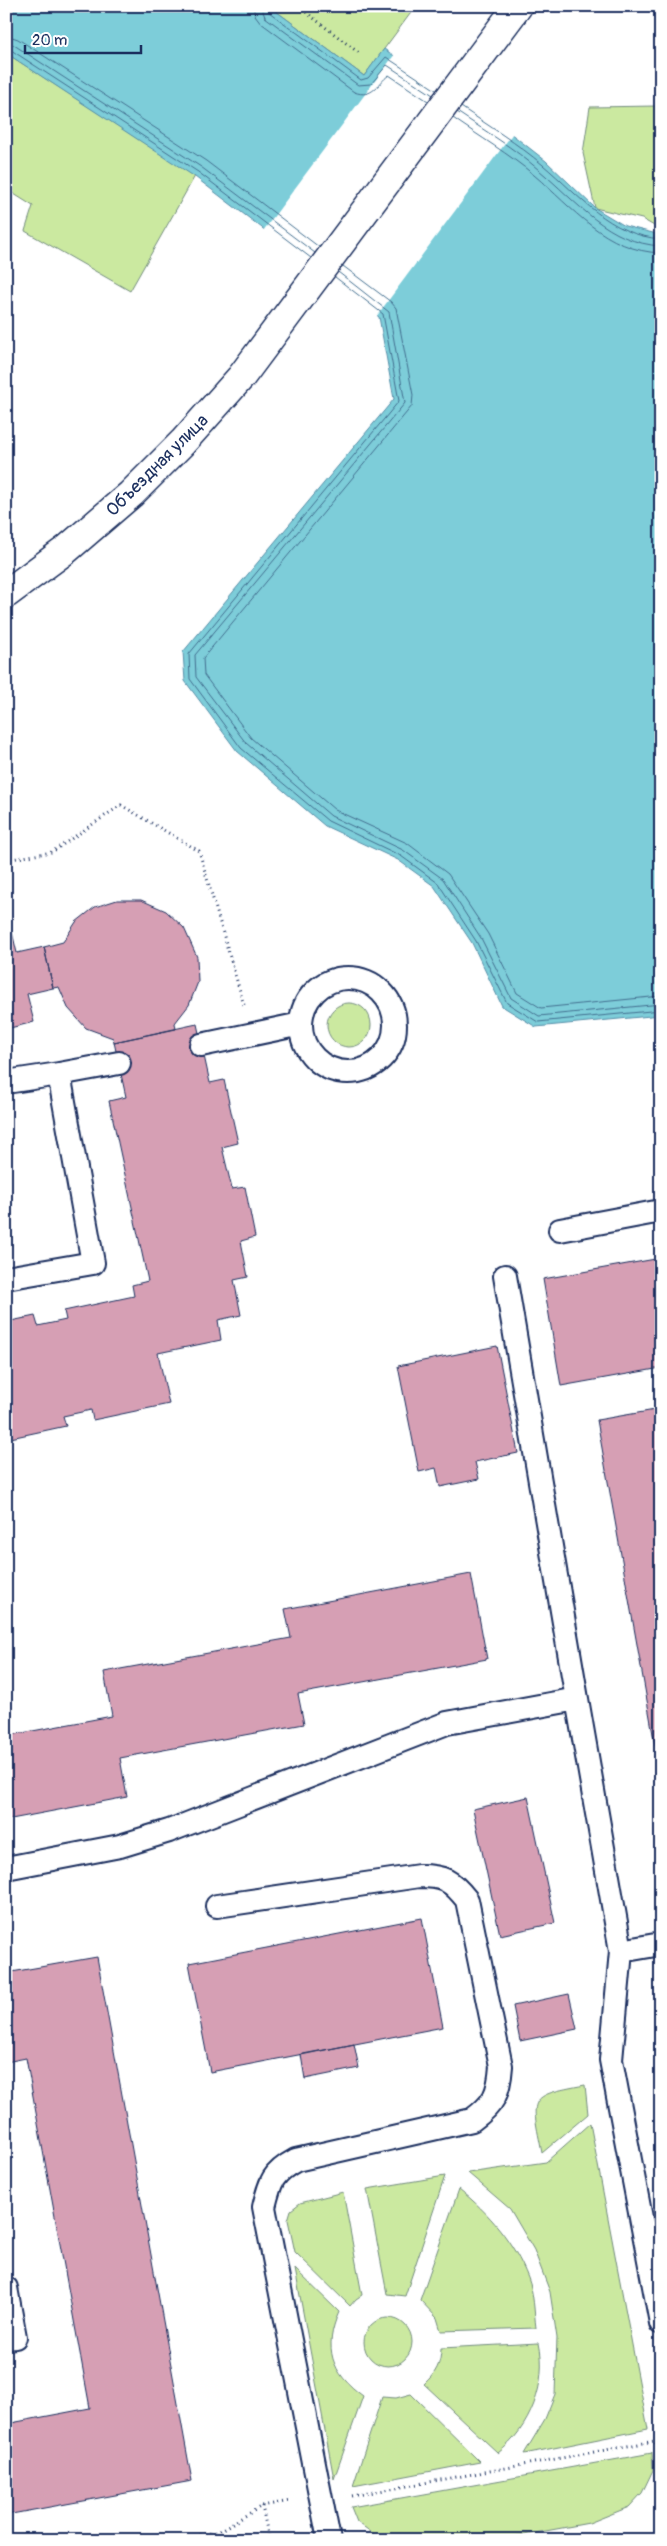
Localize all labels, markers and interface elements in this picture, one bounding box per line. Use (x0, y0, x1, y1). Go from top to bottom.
scale bar (25, 22, 141, 54)
text: 20 m (32, 31, 67, 50)
street label: Объездная улица (101, 409, 213, 521)

